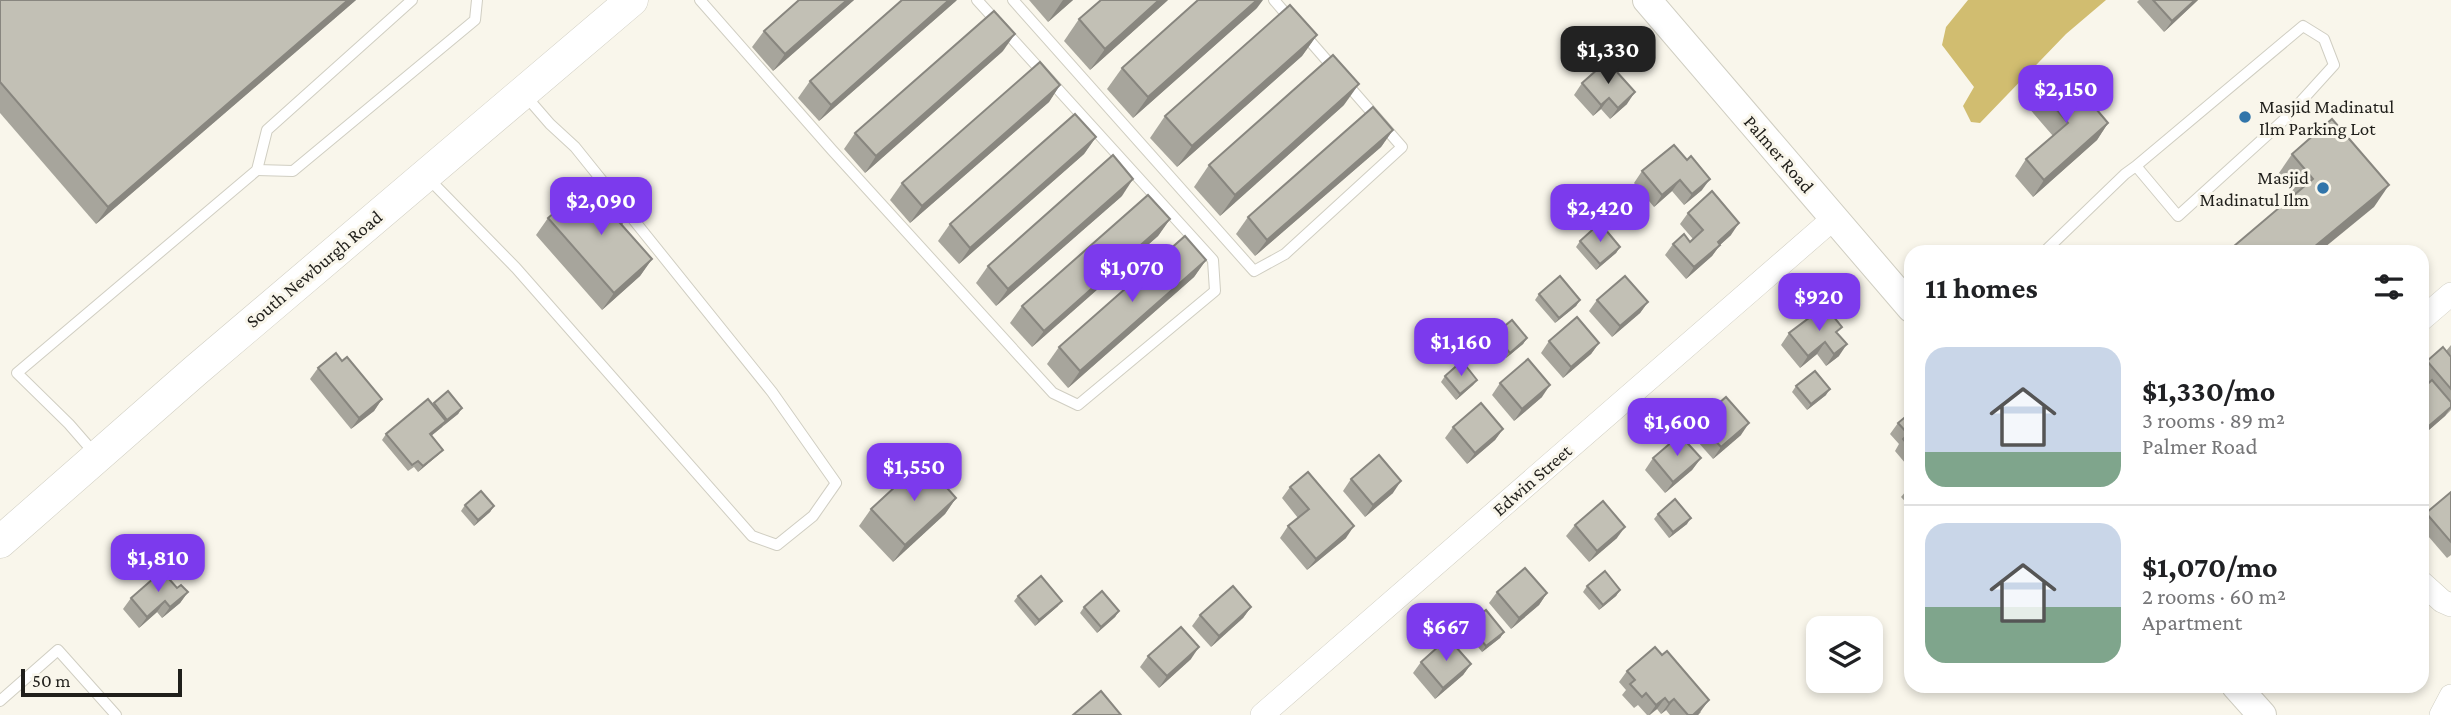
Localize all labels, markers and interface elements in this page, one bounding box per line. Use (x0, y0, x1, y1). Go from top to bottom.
pin: $1,330 (1551, 27, 1665, 86)
text: $1,330 (1577, 36, 1639, 62)
pin: $2,150 (2009, 66, 2123, 125)
text: $2,150 (2034, 75, 2098, 101)
place label: Masjid Madinatul Ilm Parking Lot (2259, 96, 2394, 139)
marker: Masjid Madinatul Ilm Parking Lot (2237, 109, 2253, 125)
street label: Palmer Road (1740, 111, 1818, 197)
place label: Masjid Madinatul Ilm (2200, 167, 2309, 210)
pin: $2,090 (544, 177, 658, 237)
marker: Masjid Madinatul Ilm (2315, 180, 2331, 196)
pin: $2,420 (1543, 184, 1657, 244)
text: $2,090 (566, 187, 636, 213)
text: $2,420 (1566, 194, 1634, 220)
street label: South Newburgh Road (242, 206, 386, 332)
pin: $1,070 (1075, 244, 1189, 304)
text: $1,070 (1100, 254, 1164, 280)
icon: filters (2370, 268, 2408, 306)
text: 11 homes (1925, 271, 2038, 304)
pin: $920 (1778, 274, 1860, 333)
text: $920 (1794, 283, 1844, 309)
pin: $1,160 (1404, 318, 1518, 378)
text: $1,160 (1430, 328, 1492, 354)
text: $1,330/mo (2142, 374, 2275, 407)
icon: home (1981, 375, 2065, 459)
pin: $1,600 (1620, 398, 1734, 458)
text: 3 rooms · 89 m² (2142, 407, 2285, 433)
text: $1,600 (1644, 408, 1710, 434)
text: Palmer Road (2142, 433, 2258, 459)
street label: Edwin Street (1488, 440, 1576, 520)
pin: $1,550 (857, 444, 971, 503)
text: $1,550 (883, 453, 945, 479)
pin: $1,810 (101, 534, 215, 594)
text: $1,810 (127, 544, 189, 570)
text: $1,070/mo (2142, 550, 2278, 583)
icon: home (1981, 551, 2065, 635)
text: 2 rooms · 60 m² (2142, 583, 2286, 609)
pin: $667 (1405, 604, 1487, 663)
text: Apartment (2142, 609, 2242, 635)
text: $667 (1423, 613, 1469, 639)
map controls (1806, 616, 1883, 693)
button: layers (1806, 616, 1883, 693)
scale bar (21, 666, 182, 698)
text: 50 m (32, 670, 71, 691)

